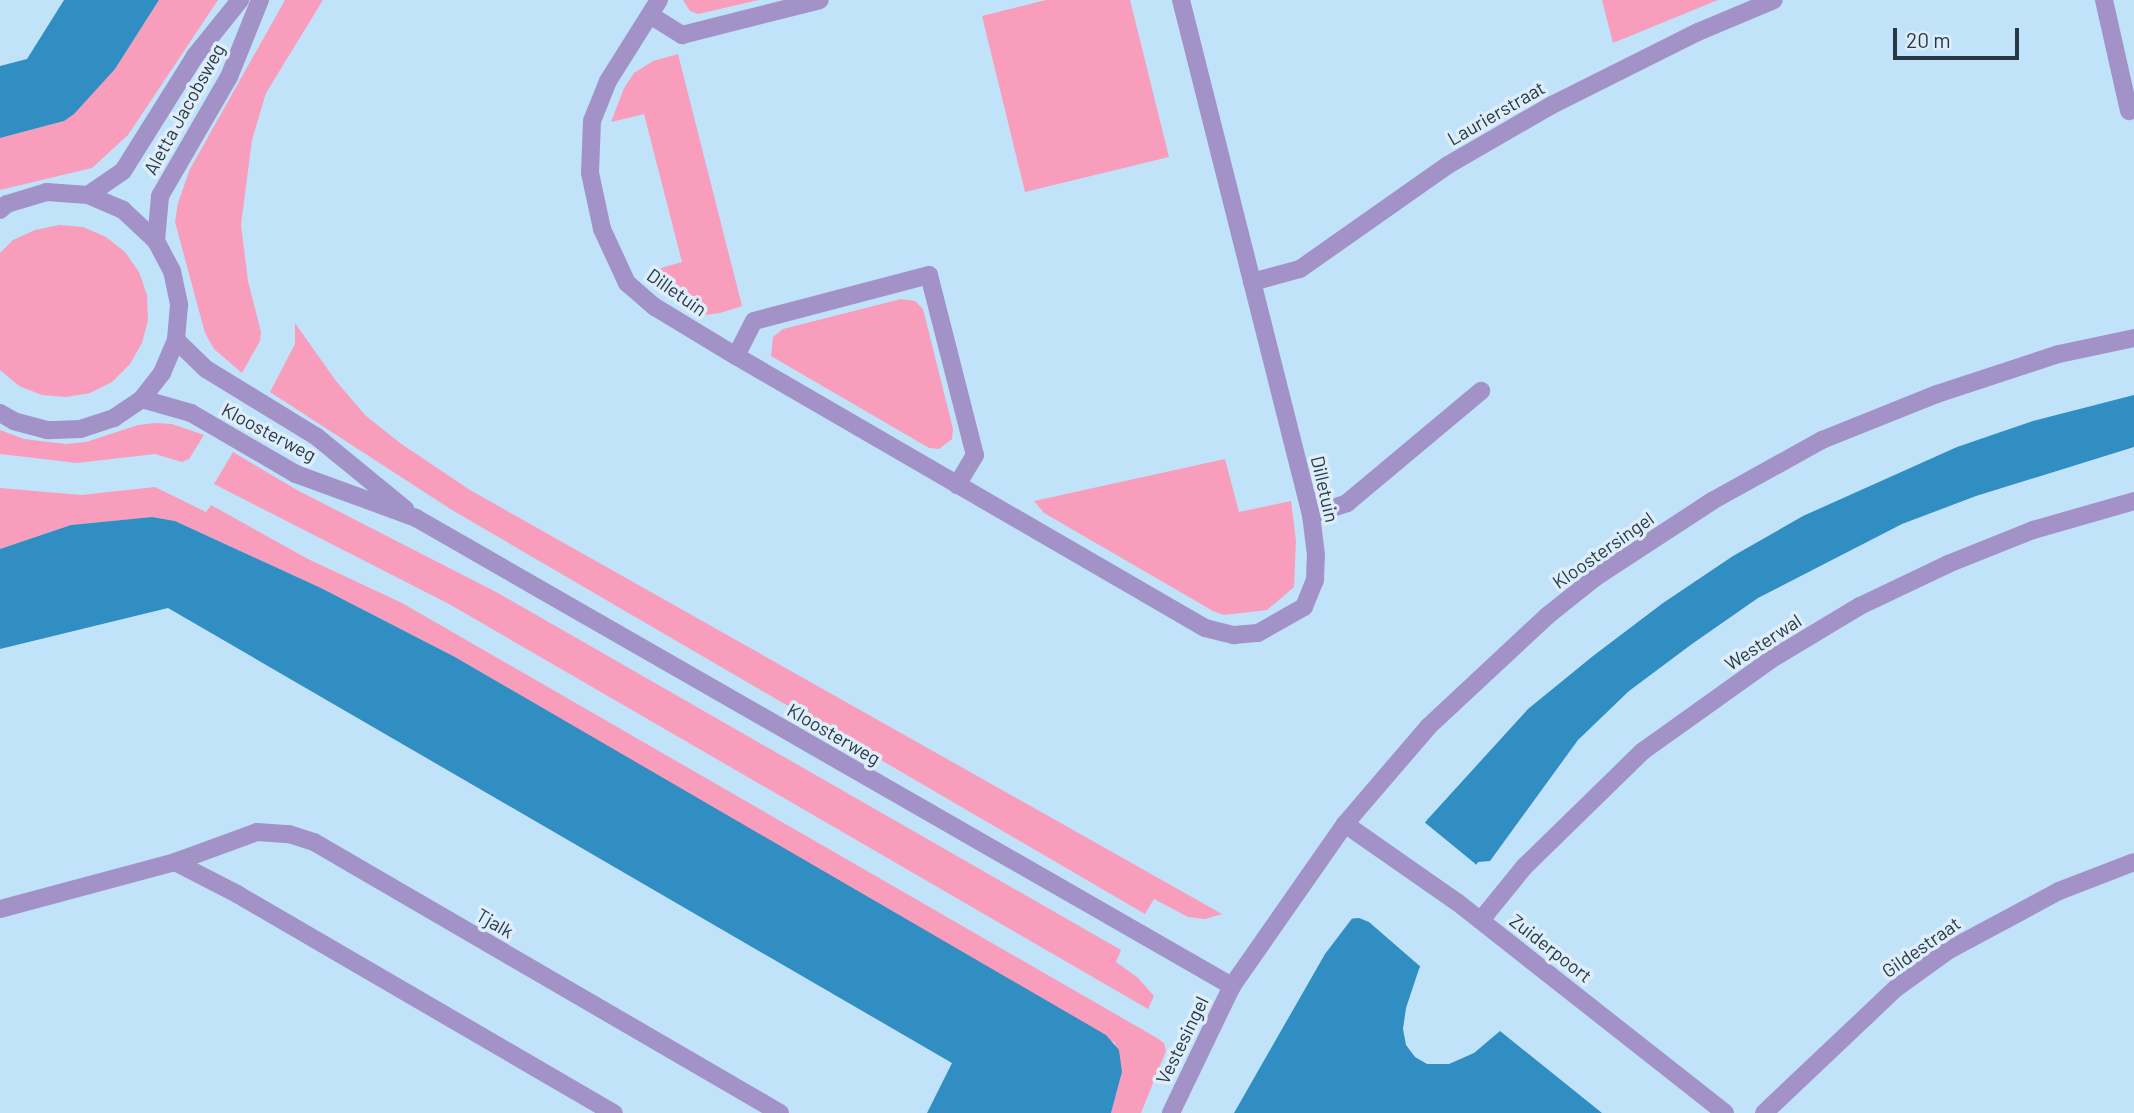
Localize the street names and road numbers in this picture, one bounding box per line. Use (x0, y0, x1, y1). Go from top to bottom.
street label: Aletta Jacobsweg (138, 39, 230, 179)
street label: Laurierstraat (1443, 76, 1549, 150)
street label: Dilletuin (643, 263, 711, 321)
street label: Kloosterweg (218, 398, 320, 466)
street label: Dilletuin (1306, 454, 1344, 524)
street label: Kloostersingel (1548, 507, 1658, 593)
street label: Westerwal (1720, 609, 1806, 675)
street label: Kloosterweg (783, 698, 885, 770)
street label: Tjalk (472, 903, 518, 943)
street label: Zuiderpoort (1505, 909, 1597, 987)
street label: Gildestraat (1877, 912, 1965, 982)
street label: Vestesingel (1151, 992, 1213, 1088)

